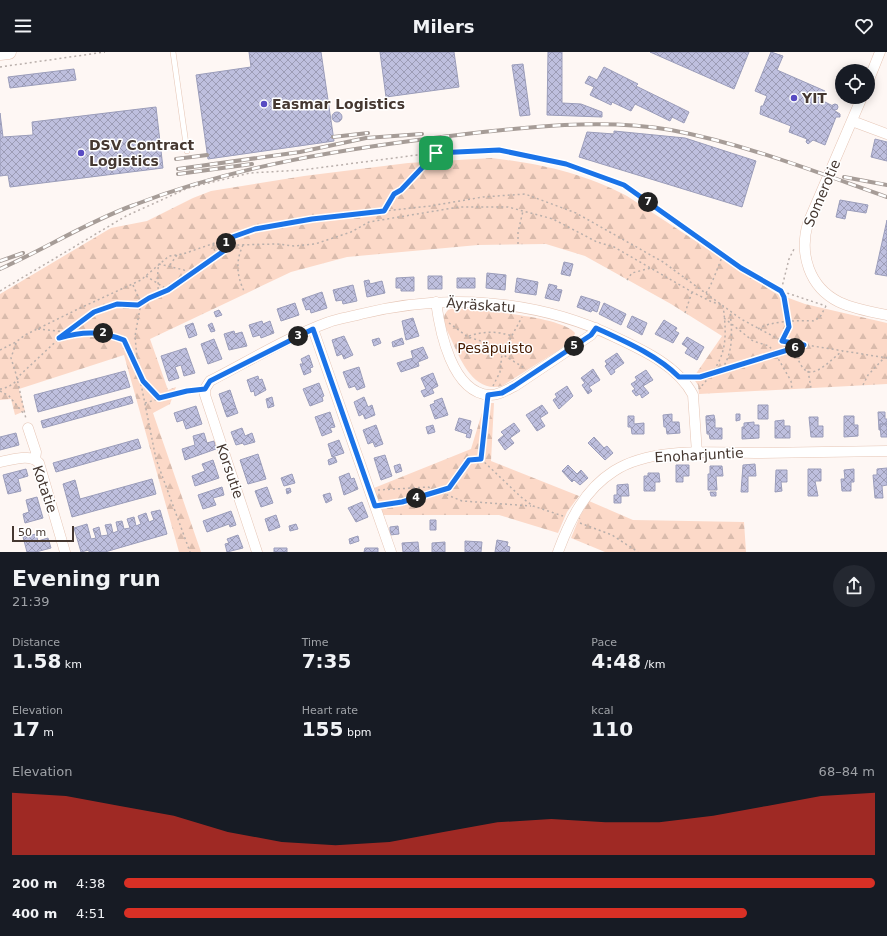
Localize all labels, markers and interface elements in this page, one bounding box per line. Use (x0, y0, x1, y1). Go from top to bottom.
icon: menu (12, 15, 34, 37)
icon: heart (853, 15, 875, 37)
text: Milers (412, 16, 475, 37)
map controls (835, 64, 875, 104)
button: locate (835, 64, 875, 104)
place label: YIT (801, 90, 827, 106)
marker: YIT (789, 93, 799, 103)
place label: Easmar Logistics (272, 96, 405, 112)
marker: Easmar Logistics (259, 99, 269, 109)
pin (419, 136, 453, 170)
place label: DSV Contract Logistics (89, 137, 195, 169)
icon: arrive (425, 142, 447, 164)
marker: DSV Contract Logistics (76, 148, 86, 158)
street label: Somerotie (801, 157, 843, 229)
pin: 7 (638, 192, 658, 212)
text: 7 (644, 195, 652, 208)
pin: 1 (216, 233, 236, 253)
text: 1 (222, 236, 230, 249)
street label: Äyräskatu (446, 294, 516, 315)
pin: 2 (93, 323, 113, 343)
text: 2 (99, 326, 107, 339)
pin: 3 (288, 326, 308, 346)
text: 3 (294, 329, 302, 342)
pin: 5 (564, 336, 584, 356)
pin: 6 (785, 338, 805, 358)
text: 5 (570, 339, 578, 352)
park label: Pesäpuisto (457, 340, 533, 356)
text: 6 (791, 341, 799, 354)
street label: Korsutie (213, 441, 247, 501)
street label: Enoharjuntie (654, 445, 744, 465)
street label: Kotatie (29, 463, 61, 515)
pin: 4 (406, 488, 426, 508)
text: 4 (412, 491, 420, 504)
scale bar (12, 524, 74, 543)
text: 50 m (18, 526, 46, 539)
button: share (833, 565, 875, 607)
text: Evening run (12, 566, 161, 591)
text: 21:39 (12, 594, 49, 609)
text: Distance (12, 636, 60, 649)
text: Time (302, 636, 329, 649)
text: Pace (591, 636, 617, 649)
text: 1.58 (12, 649, 61, 673)
text: 7:35 (302, 649, 351, 673)
text: 4:48 (591, 649, 641, 673)
text: km (61, 658, 82, 671)
text: /km (641, 658, 665, 671)
text: Elevation (12, 704, 63, 717)
text: Heart rate (302, 704, 358, 717)
text: kcal (591, 704, 614, 717)
text: 17 (12, 717, 40, 741)
text: 155 (302, 717, 343, 741)
text: 110 (591, 717, 633, 741)
text: m (40, 726, 54, 739)
text: bpm (343, 726, 372, 739)
text: Elevation (12, 764, 72, 779)
text: 68–84 m (819, 764, 875, 779)
text: 200 m (12, 876, 57, 891)
text: 4:38 (76, 876, 105, 891)
text: 400 m (12, 906, 57, 921)
text: 4:51 (76, 906, 105, 921)

